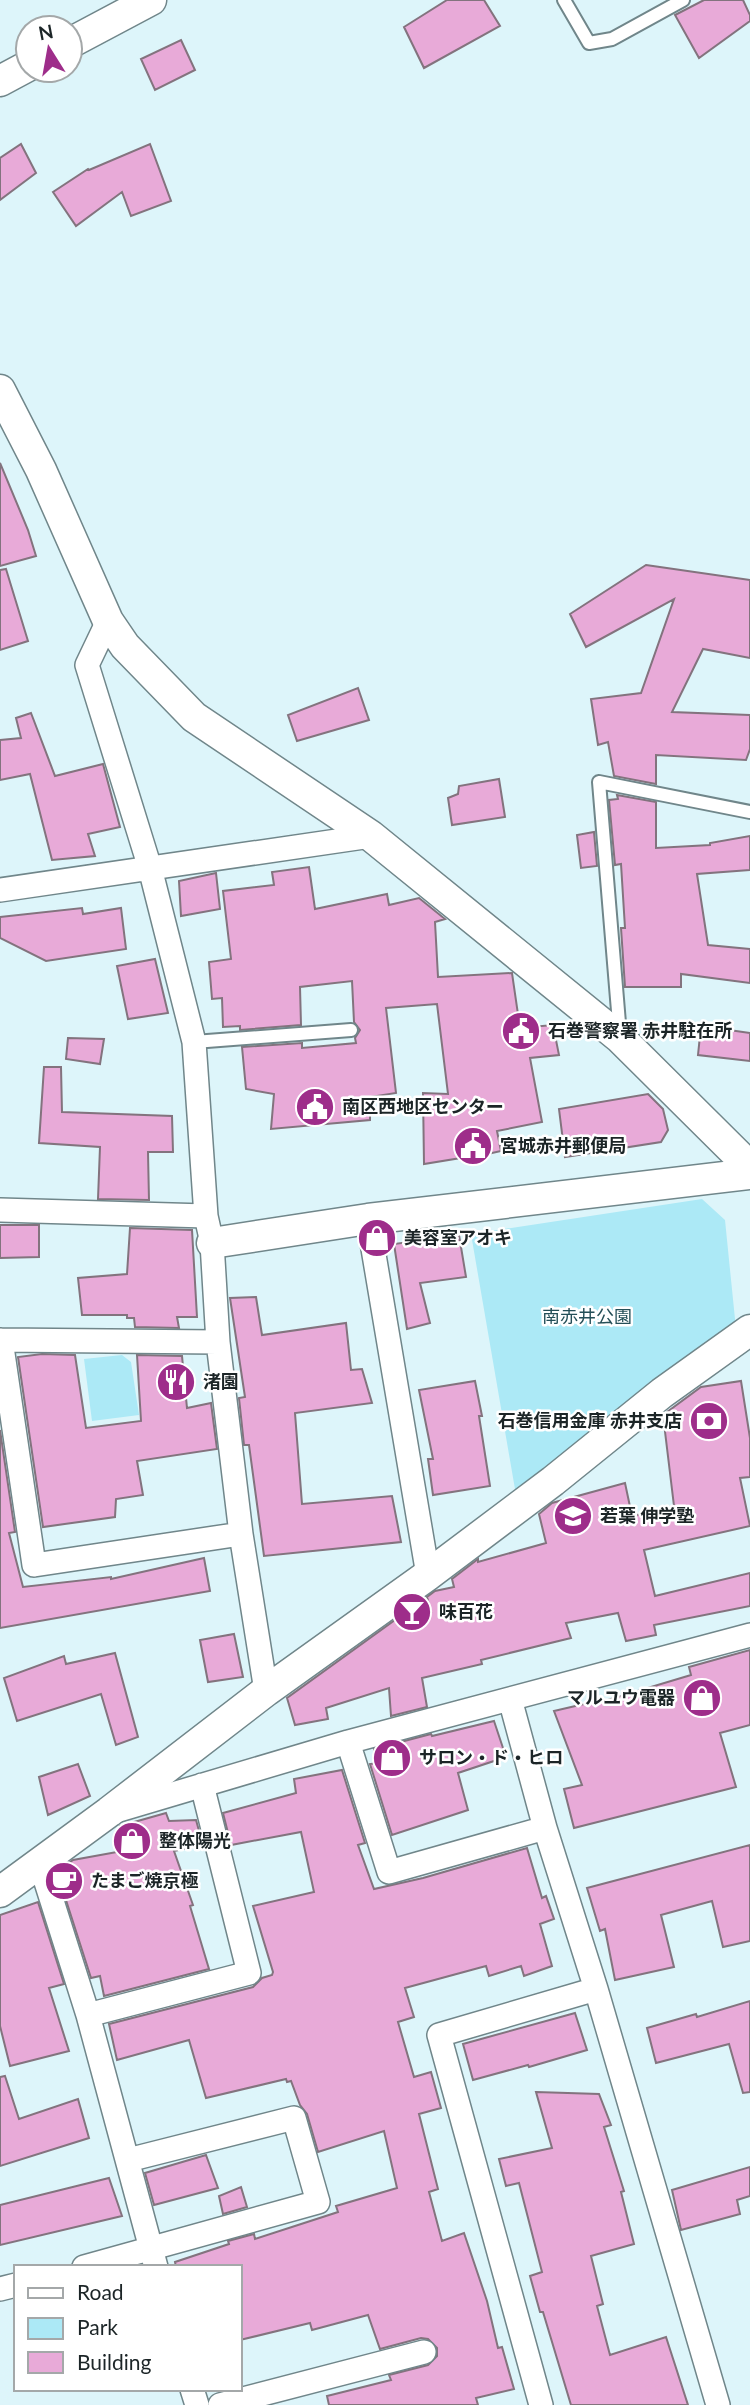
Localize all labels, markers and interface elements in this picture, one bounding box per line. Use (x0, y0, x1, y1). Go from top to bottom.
north arrow (14, 14, 84, 84)
text: N (36, 19, 55, 45)
public building icon: 石巻警察署 赤井駐在所 (500, 1010, 542, 1052)
place label: 石巻警察署 赤井駐在所 (548, 1019, 732, 1041)
public building icon: 南区西地区センター (294, 1086, 336, 1128)
place label: 南区西地区センター (342, 1095, 504, 1117)
public building icon: 宮城赤井郵便局 (452, 1125, 494, 1167)
place label: 宮城赤井郵便局 (500, 1134, 626, 1156)
shop icon: 美容室アオキ (356, 1217, 398, 1259)
place label: 美容室アオキ (404, 1226, 512, 1248)
park label: 南赤井公園 (542, 1305, 632, 1327)
restaurant icon: 渚園 (155, 1361, 197, 1403)
place label: 渚園 (203, 1370, 239, 1392)
bank icon: 石巻信用金庫 赤井支店 (688, 1400, 730, 1442)
place label: 石巻信用金庫 赤井支店 (498, 1409, 682, 1431)
school or university icon: 若葉 伸学塾 (552, 1495, 594, 1537)
place label: 若葉 伸学塾 (600, 1504, 694, 1526)
bar icon: 味百花 (391, 1591, 433, 1633)
place label: 味百花 (439, 1600, 493, 1622)
shop icon: マルユウ電器 (681, 1677, 723, 1719)
place label: マルユウ電器 (567, 1686, 675, 1708)
shop icon: サロン・ド・ヒロ (371, 1737, 413, 1779)
place label: サロン・ド・ヒロ (419, 1746, 563, 1768)
shop icon: 整体陽光 (111, 1820, 153, 1862)
place label: 整体陽光 (159, 1829, 231, 1851)
cafe icon: たまご焼京極 (43, 1860, 85, 1902)
place label: たまご焼京極 (91, 1869, 198, 1891)
legend (14, 2265, 242, 2391)
text: Road (77, 2279, 124, 2304)
text: Park (77, 2314, 118, 2339)
text: Building (77, 2349, 152, 2374)

